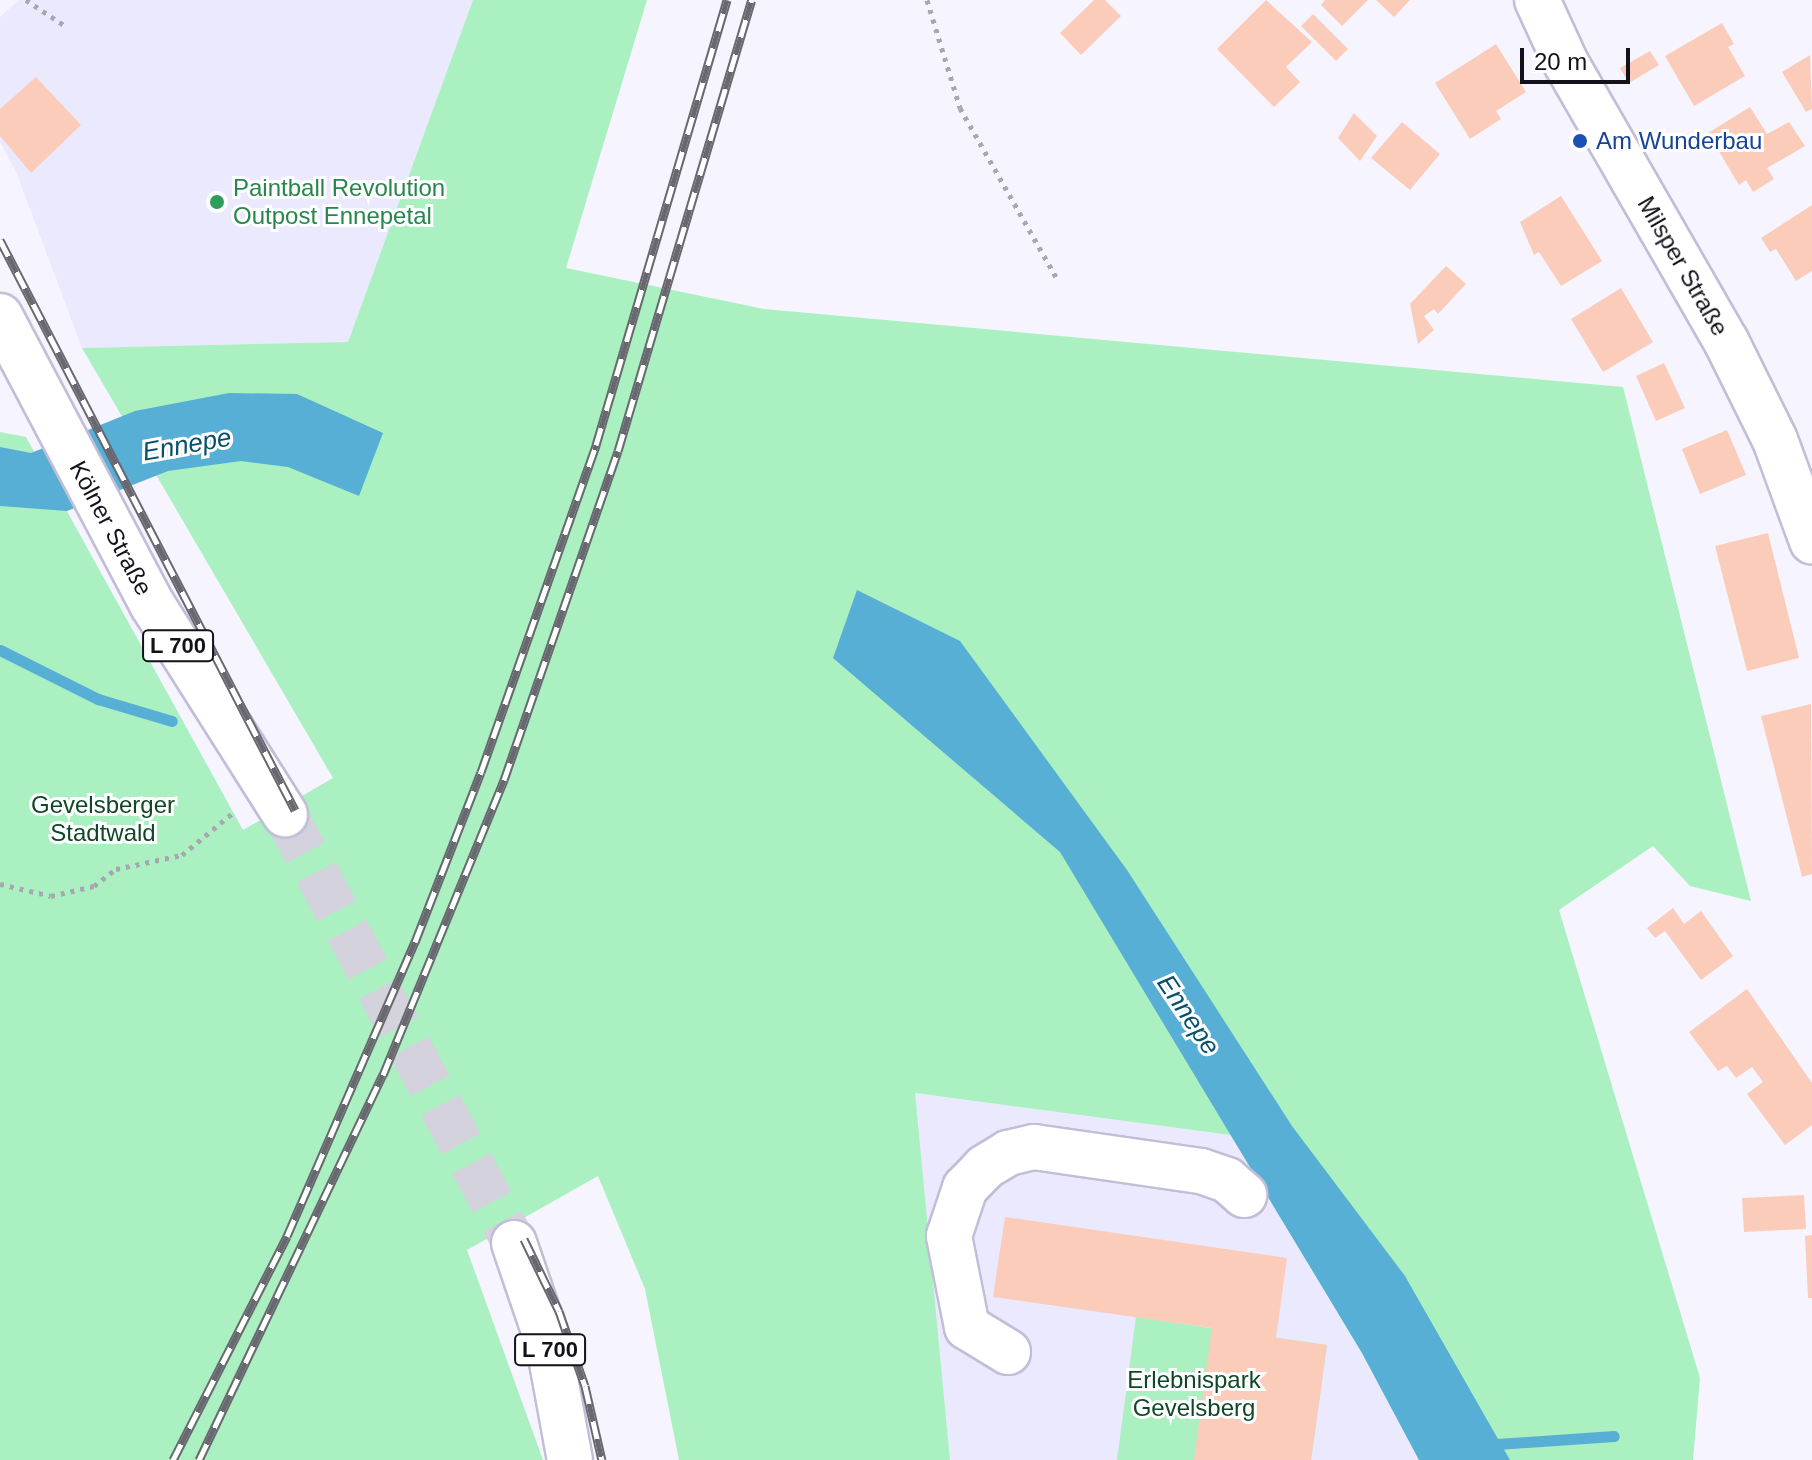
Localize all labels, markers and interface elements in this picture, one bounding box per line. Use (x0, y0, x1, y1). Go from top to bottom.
scale bar (1524, 32, 1634, 82)
text: 20 m (1534, 48, 1587, 75)
place label: Am Wunderbau (1596, 127, 1762, 155)
marker: Am Wunderbau (1571, 132, 1589, 150)
place label: Paintball Revolution Outpost Ennepetal (233, 174, 445, 230)
street label: Milsper Straße (1632, 191, 1734, 341)
marker: Paintball Revolution Outpost Ennepetal (208, 193, 226, 211)
water label: Ennepe (140, 422, 234, 468)
street label: Kölner Straße (64, 456, 158, 600)
road number: L 700 (140, 628, 216, 664)
park label: Gevelsberger Stadtwald (31, 791, 175, 847)
water label: Ennepe (1150, 969, 1226, 1061)
road number: L 700 (512, 1332, 588, 1368)
park label: Erlebnispark Gevelsberg (1127, 1366, 1261, 1422)

